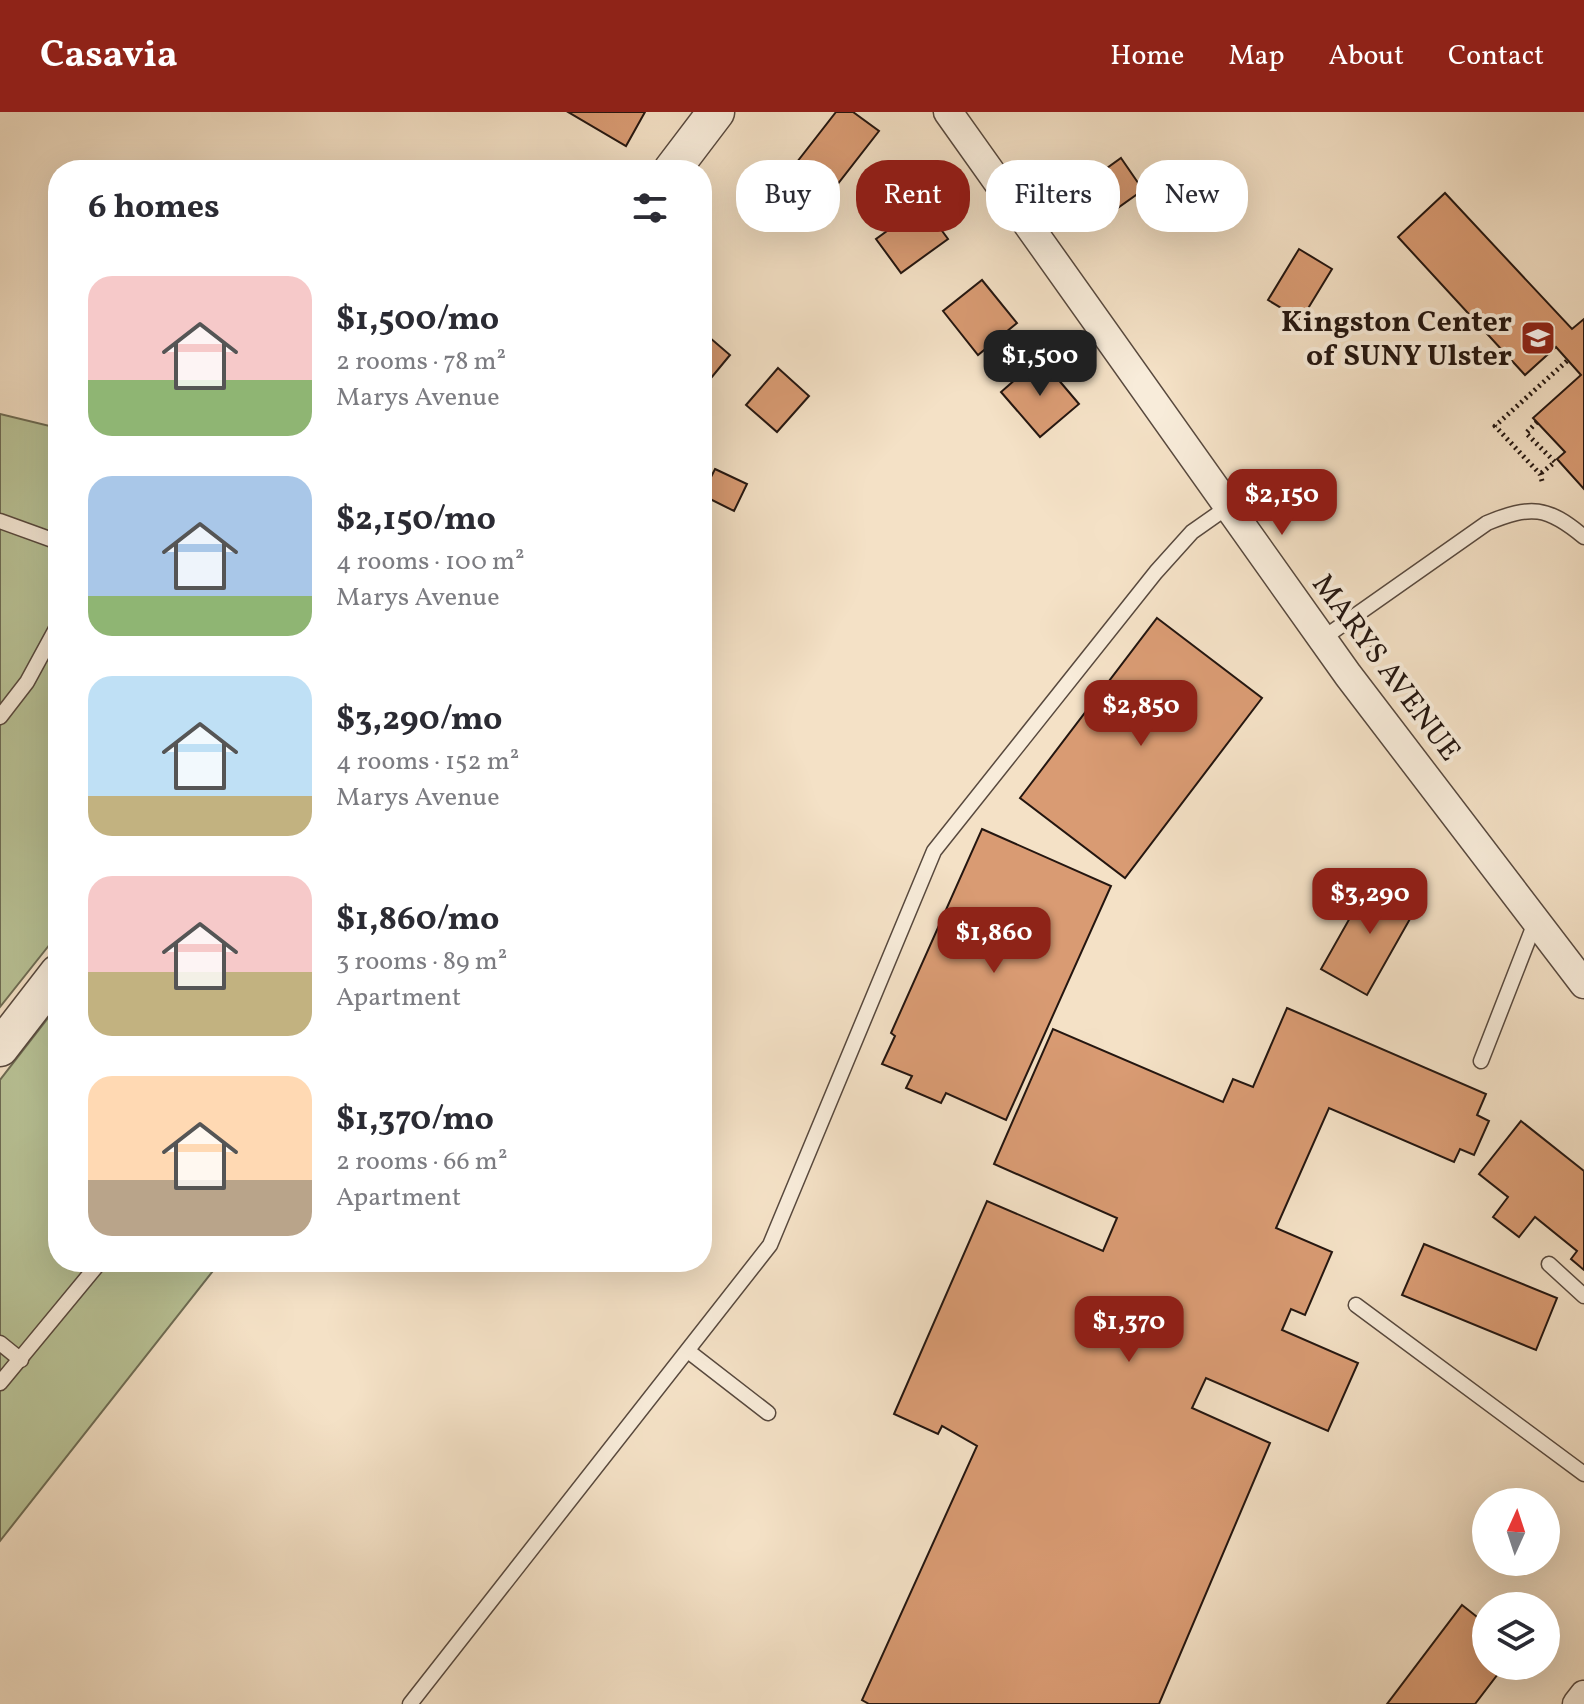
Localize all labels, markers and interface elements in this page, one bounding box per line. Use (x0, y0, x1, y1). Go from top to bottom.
text: Casavia (40, 30, 178, 83)
text: Home (1110, 37, 1184, 76)
text: Map (1228, 37, 1284, 76)
text: About (1328, 37, 1404, 76)
text: Contact (1448, 37, 1544, 76)
chip: Buy (736, 160, 840, 232)
chip: Rent (856, 160, 970, 232)
chip: Filters (986, 160, 1120, 232)
chip: New (1136, 160, 1248, 232)
text: 6 homes (88, 185, 220, 232)
icon: filters (628, 186, 672, 230)
text: $1,500/mo (336, 297, 499, 344)
place label: Kingston Center of SUNY Ulster (1281, 302, 1512, 378)
icon: home (152, 308, 248, 404)
school or university icon: Kingston Center of SUNY Ulster (1519, 319, 1557, 357)
pin: $1,500 (975, 330, 1105, 398)
text: $1,500 (1002, 338, 1078, 374)
text: 2 rooms · 78 m² (336, 344, 506, 380)
text: Marys Avenue (336, 380, 500, 416)
pin: $2,150 (1217, 469, 1347, 537)
text: $2,150 (1245, 477, 1319, 513)
text: $2,150/mo (336, 497, 496, 544)
icon: home (152, 508, 248, 604)
text: 4 rooms · 100 m² (336, 544, 525, 580)
street label: MARYS AVENUE (1301, 566, 1470, 771)
text: Marys Avenue (336, 580, 500, 616)
pin: $2,850 (1076, 680, 1206, 748)
text: $2,850 (1102, 688, 1180, 724)
text: $3,290/mo (336, 697, 503, 744)
icon: home (152, 708, 248, 804)
text: 4 rooms · 152 m² (336, 744, 519, 780)
text: Marys Avenue (336, 780, 500, 816)
pin: $3,290 (1305, 868, 1435, 936)
text: $3,290 (1330, 876, 1410, 912)
text: $1,860/mo (336, 897, 499, 944)
pin: $1,860 (929, 907, 1059, 975)
icon: home (152, 908, 248, 1004)
text: $1,860 (956, 915, 1032, 951)
text: 3 rooms · 89 m² (336, 944, 507, 980)
text: Apartment (336, 980, 461, 1016)
text: $1,370/mo (336, 1097, 494, 1144)
icon: home (152, 1108, 248, 1204)
text: 2 rooms · 66 m² (336, 1144, 508, 1180)
text: Apartment (336, 1180, 461, 1216)
pin: $1,370 (1064, 1296, 1194, 1364)
text: $1,370 (1093, 1304, 1165, 1340)
north arrow (1472, 1488, 1560, 1576)
map controls (1472, 1488, 1560, 1680)
button: layers (1472, 1592, 1560, 1680)

